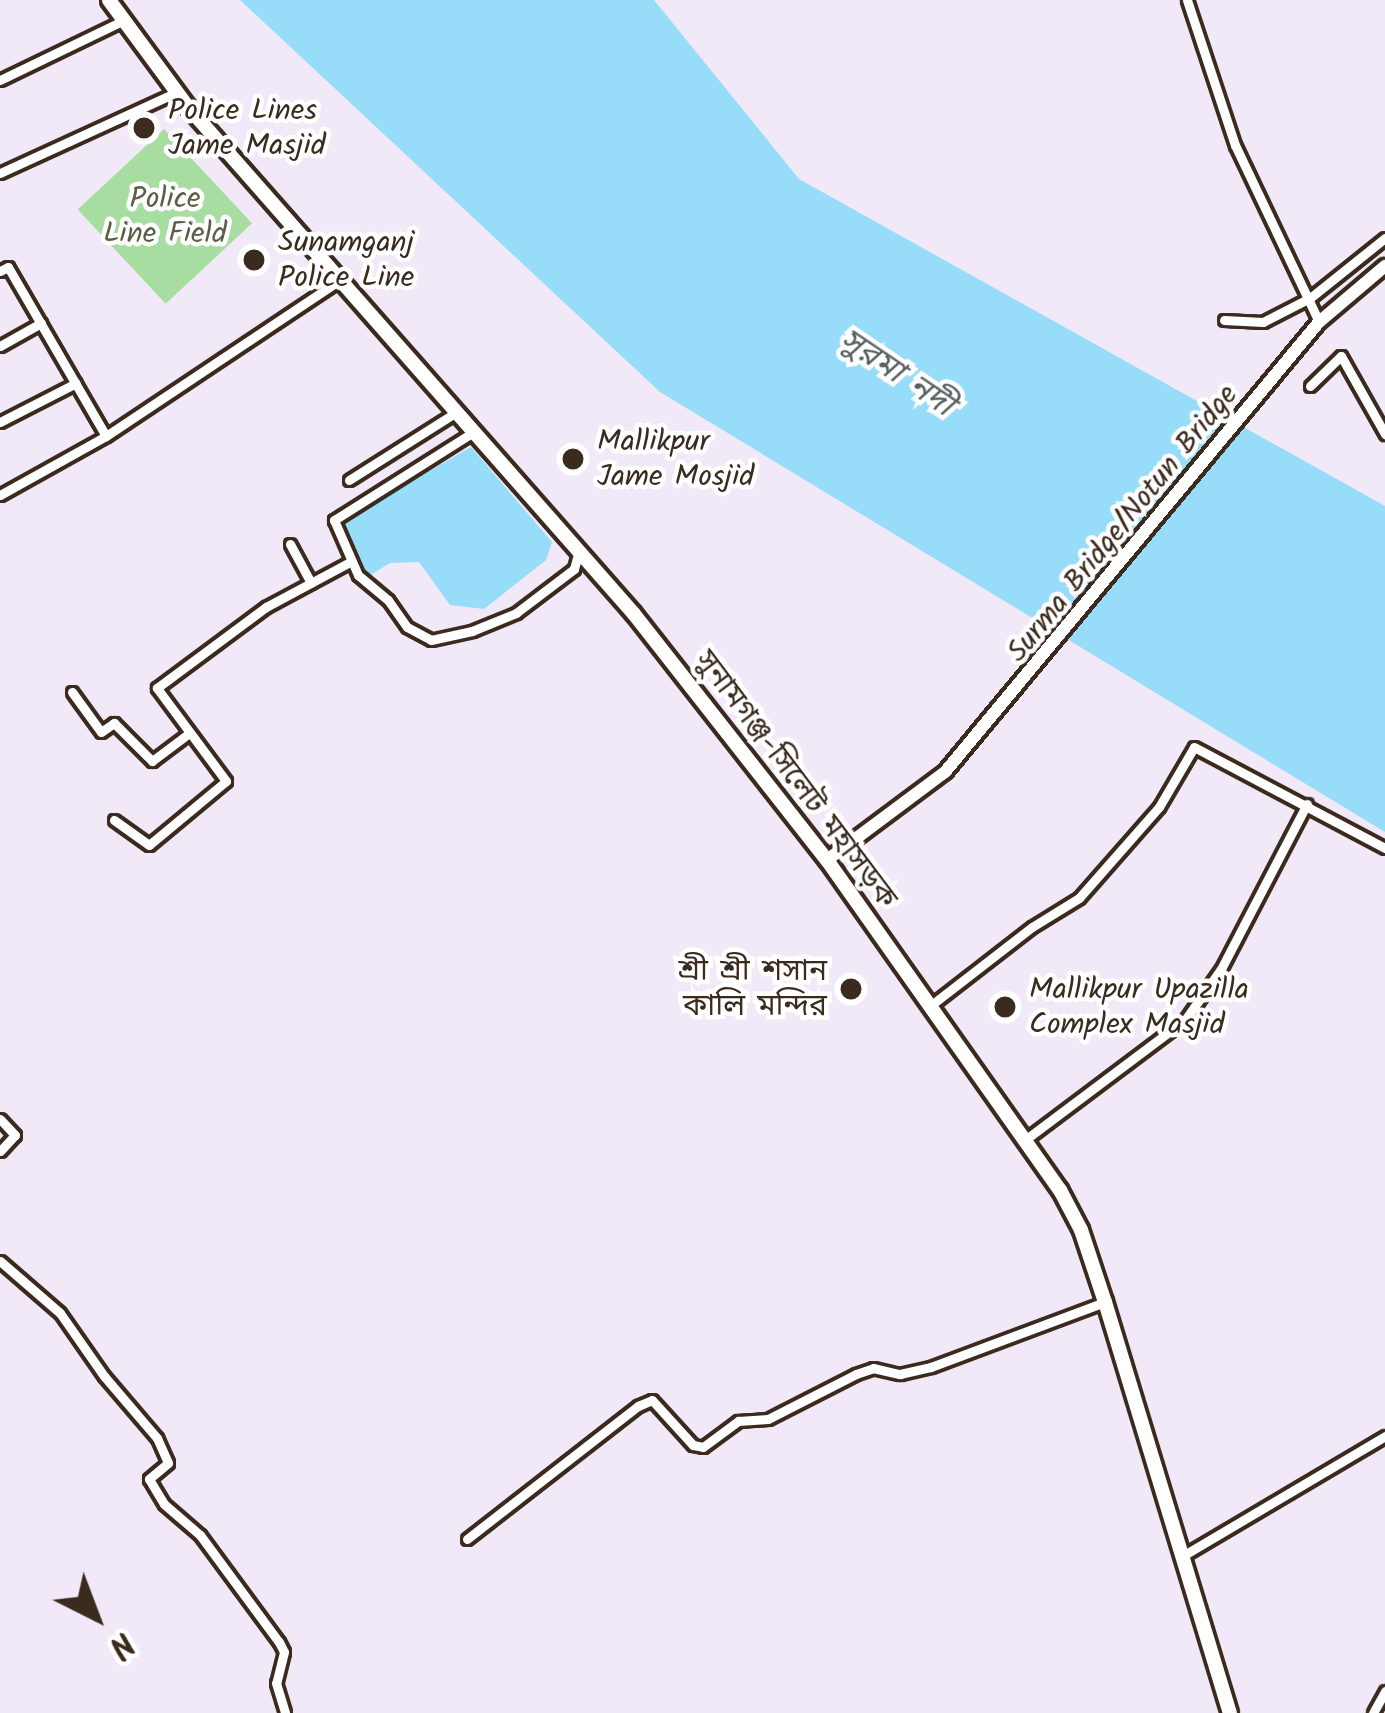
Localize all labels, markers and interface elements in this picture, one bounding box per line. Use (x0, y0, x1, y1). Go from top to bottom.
place label: Police Lines Jame Masjid (168, 93, 326, 164)
marker: Police Lines Jame Masjid (131, 115, 157, 141)
park label: Police Line Field (103, 181, 227, 252)
place label: Sunamganj Police Line (278, 225, 414, 296)
marker: Sunamganj Police Line (241, 247, 267, 273)
water label: সুরমা নদী (831, 321, 961, 427)
street label: Surma Bridge/Notun Bridge (1000, 378, 1246, 670)
place label: Mallikpur Jame Mosjid (597, 424, 754, 494)
marker: Mallikpur Jame Mosjid (560, 446, 586, 472)
street label: সুনামগঞ্জ-সিলেট মহাসড়ক (686, 644, 904, 916)
place label: শ্রী শ্রী শসান কালি মন্দির (678, 954, 827, 1024)
place label: Mallikpur Upazilla Complex Masjid (1029, 972, 1249, 1042)
marker: শ্রী শ্রী শসান কালি মন্দির (838, 976, 864, 1002)
marker: Mallikpur Upazilla Complex Masjid (992, 994, 1018, 1020)
north arrow (36, 1557, 156, 1677)
text: N (95, 1617, 146, 1671)

